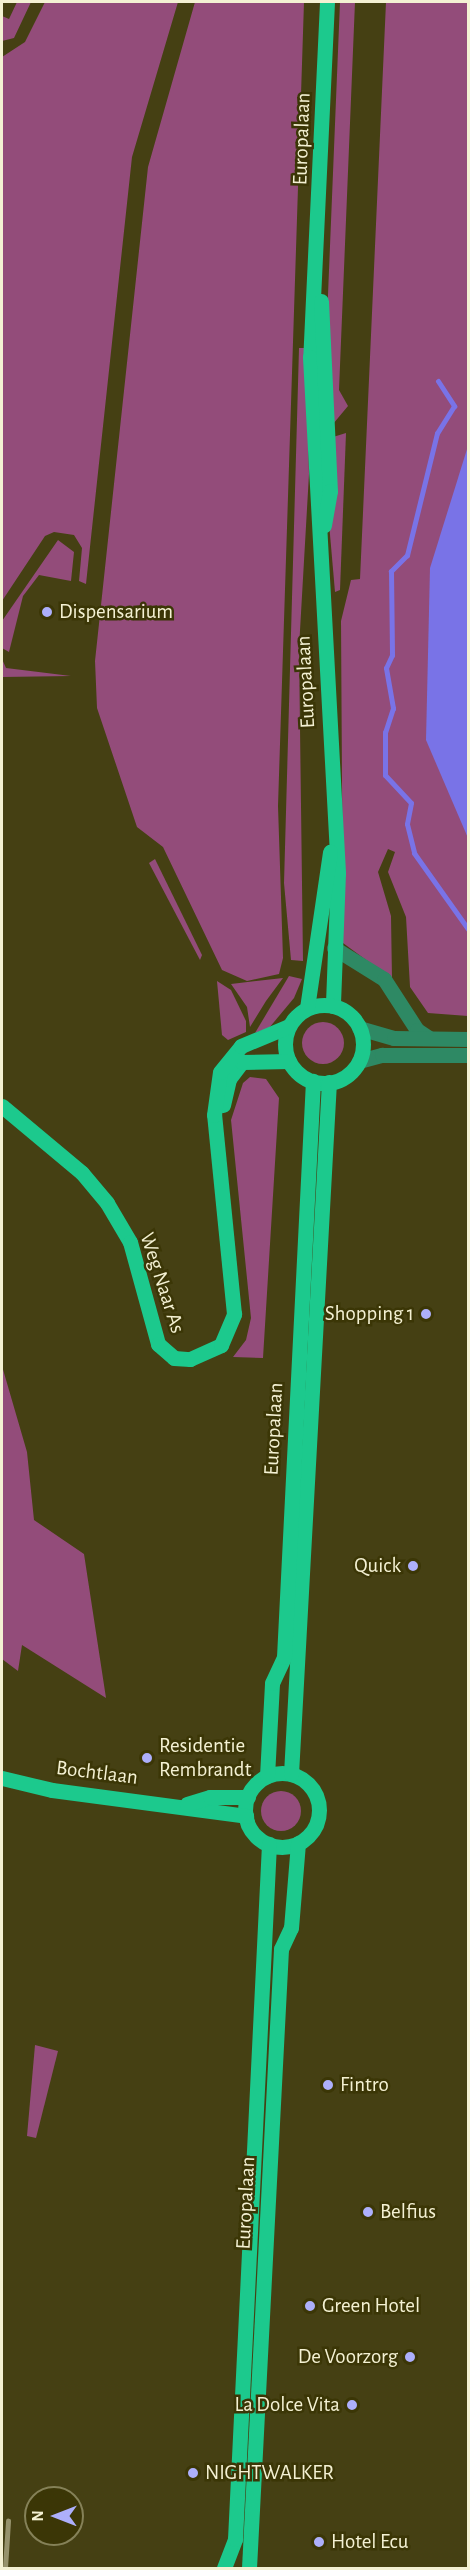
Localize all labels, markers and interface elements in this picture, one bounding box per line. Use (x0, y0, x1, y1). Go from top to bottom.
street label: Europalaan (288, 92, 316, 186)
place label: Dispensarium (59, 599, 173, 625)
marker: Dispensarium (40, 605, 54, 619)
street label: Europalaan (291, 635, 321, 729)
street label: Weg Naar As (134, 1230, 190, 1336)
place label: Shopping 1 (325, 1301, 414, 1327)
marker: Shopping 1 (419, 1307, 433, 1321)
street label: Europalaan (259, 1382, 289, 1476)
place label: Quick (354, 1553, 401, 1579)
marker: Quick (406, 1559, 420, 1573)
place label: Residentie Rembrandt (159, 1733, 251, 1783)
marker: Residentie Rembrandt (140, 1751, 154, 1765)
street label: Bochtlaan (55, 1755, 139, 1791)
place label: Fintro (340, 2072, 389, 2098)
marker: Fintro (321, 2078, 335, 2092)
street label: Europalaan (231, 2156, 261, 2250)
place label: Belfius (380, 2199, 436, 2225)
marker: Belfius (361, 2205, 375, 2219)
place label: Green Hotel (322, 2293, 420, 2319)
marker: Green Hotel (303, 2299, 317, 2313)
place label: De Voorzorg (298, 2344, 398, 2370)
marker: De Voorzorg (403, 2350, 417, 2364)
place label: La Dolce Vita (234, 2392, 340, 2418)
marker: La Dolce Vita (345, 2398, 359, 2412)
place label: NIGHTWALKER (205, 2460, 334, 2486)
marker: NIGHTWALKER (186, 2466, 200, 2480)
north arrow (24, 2486, 84, 2546)
text: N (30, 2510, 46, 2522)
place label: Hotel Ecu (331, 2529, 408, 2555)
marker: Hotel Ecu (312, 2535, 326, 2549)

